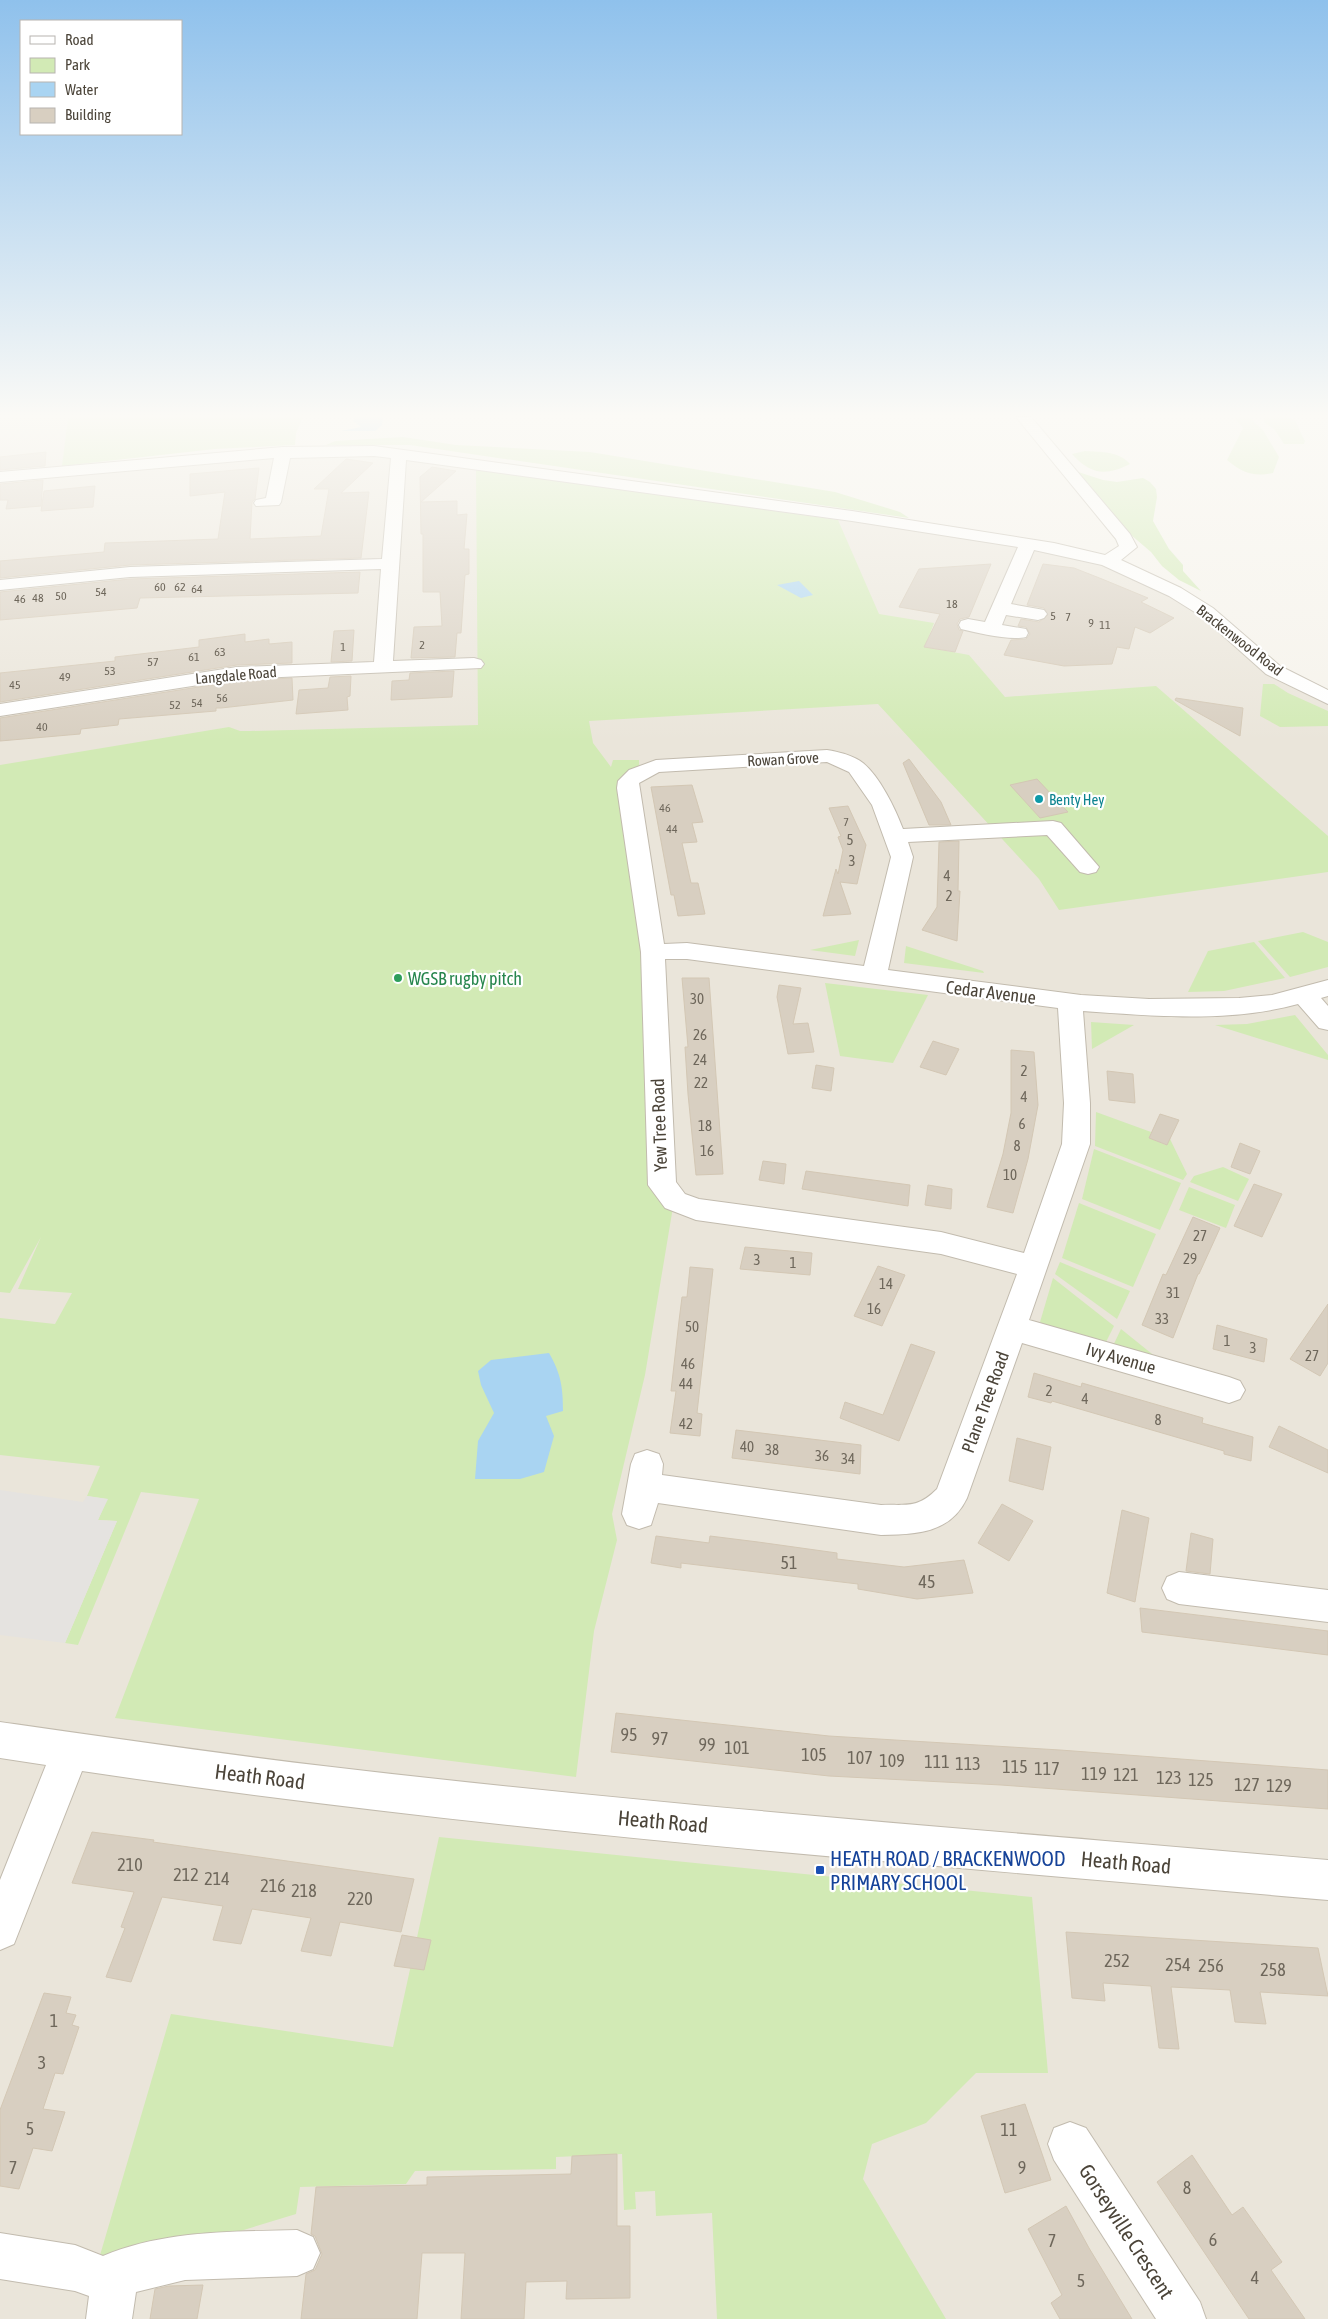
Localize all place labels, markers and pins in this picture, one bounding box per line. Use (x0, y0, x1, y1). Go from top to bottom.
place label: Benty Hey (1049, 791, 1104, 808)
marker: Benty Hey (1033, 793, 1045, 805)
place label: WGSB rugby pitch (408, 968, 522, 989)
marker: WGSB rugby pitch (392, 972, 404, 984)
place label: HEATH ROAD / BRACKENWOOD PRIMARY SCHOOL (830, 1846, 1065, 1894)
marker: HEATH ROAD / BRACKENWOOD PRIMARY SCHOOL (814, 1864, 826, 1876)

